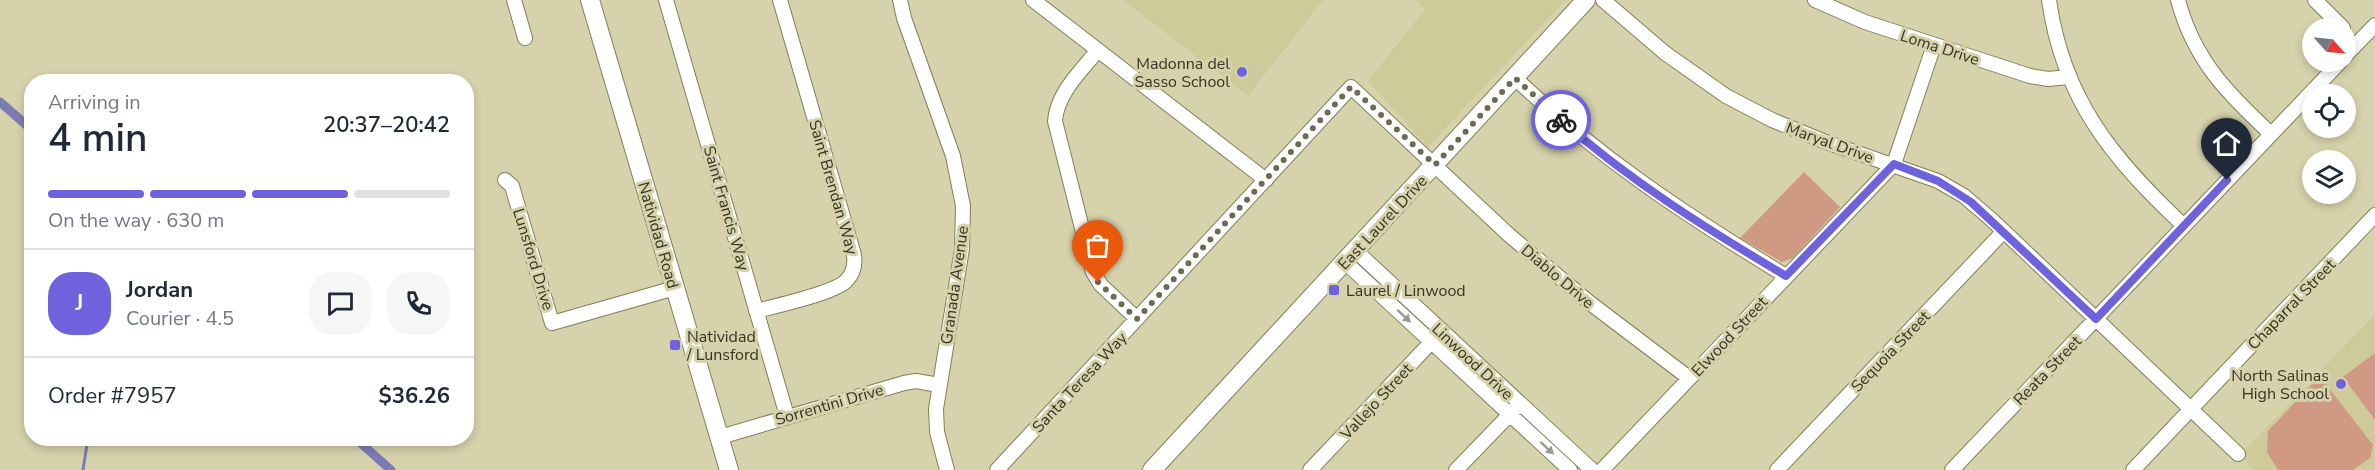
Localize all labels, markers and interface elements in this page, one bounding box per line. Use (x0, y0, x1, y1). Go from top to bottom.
north arrow (2302, 18, 2356, 72)
map controls (2302, 18, 2356, 204)
street label: Loma Drive (1897, 25, 1982, 71)
place label: Madonna del Sasso School (1134, 53, 1230, 93)
marker: Madonna del Sasso School (1235, 65, 1249, 79)
button: locate (2302, 84, 2356, 138)
text: Arriving in (48, 89, 141, 116)
courier (1531, 90, 1591, 150)
icon: bike (1545, 104, 1578, 137)
text: 20:37–20:42 (323, 110, 450, 140)
text: 4 min (48, 112, 147, 165)
street label: Saint Brendan Way (803, 117, 863, 258)
street label: Maryal Drive (1783, 117, 1877, 169)
pin (2201, 118, 2252, 180)
icon: home (2210, 127, 2243, 160)
street label: Saint Francis Way (698, 143, 755, 274)
button: layers (2302, 150, 2356, 204)
street label: East Laurel Drive (1333, 171, 1432, 275)
street label: Natividad Road (632, 179, 684, 291)
street label: Lunsford Drive (507, 206, 559, 313)
text: On the way · 630 m (48, 207, 224, 234)
pin (1072, 220, 1123, 282)
street label: Granada Avenue (936, 224, 974, 346)
icon: bag (1081, 229, 1114, 262)
street label: Diablo Drive (1516, 240, 1599, 314)
street label: Chaparral Street (2243, 254, 2341, 355)
button: chat (309, 272, 372, 335)
button: phone (387, 272, 450, 335)
text: Jordan (126, 275, 193, 305)
place label: Laurel / Linwood (1346, 280, 1466, 302)
marker: Laurel / Linwood (1327, 283, 1341, 297)
text: J (76, 288, 83, 318)
street label: Elwood Street (1687, 292, 1773, 382)
text: Courier · 4.5 (126, 305, 234, 332)
street label: Sequoia Street (1846, 306, 1936, 397)
one-way arrow (1396, 309, 1411, 323)
street label: Linwood Drive (1427, 318, 1518, 405)
place label: Natividad / Lunsford (686, 326, 759, 366)
street label: Santa Teresa Way (1027, 327, 1133, 438)
street label: Reata Street (2009, 331, 2087, 410)
marker: Natividad / Lunsford (668, 338, 682, 352)
street label: Vallejo Street (1335, 358, 1418, 445)
place label: North Salinas High School (2231, 365, 2329, 405)
marker: North Salinas High School (2334, 377, 2348, 391)
street label: Sorrentini Drive (772, 379, 886, 431)
text: Order #7957 (48, 381, 177, 411)
text: $36.26 (379, 381, 450, 411)
one-way arrow (1539, 441, 1554, 455)

